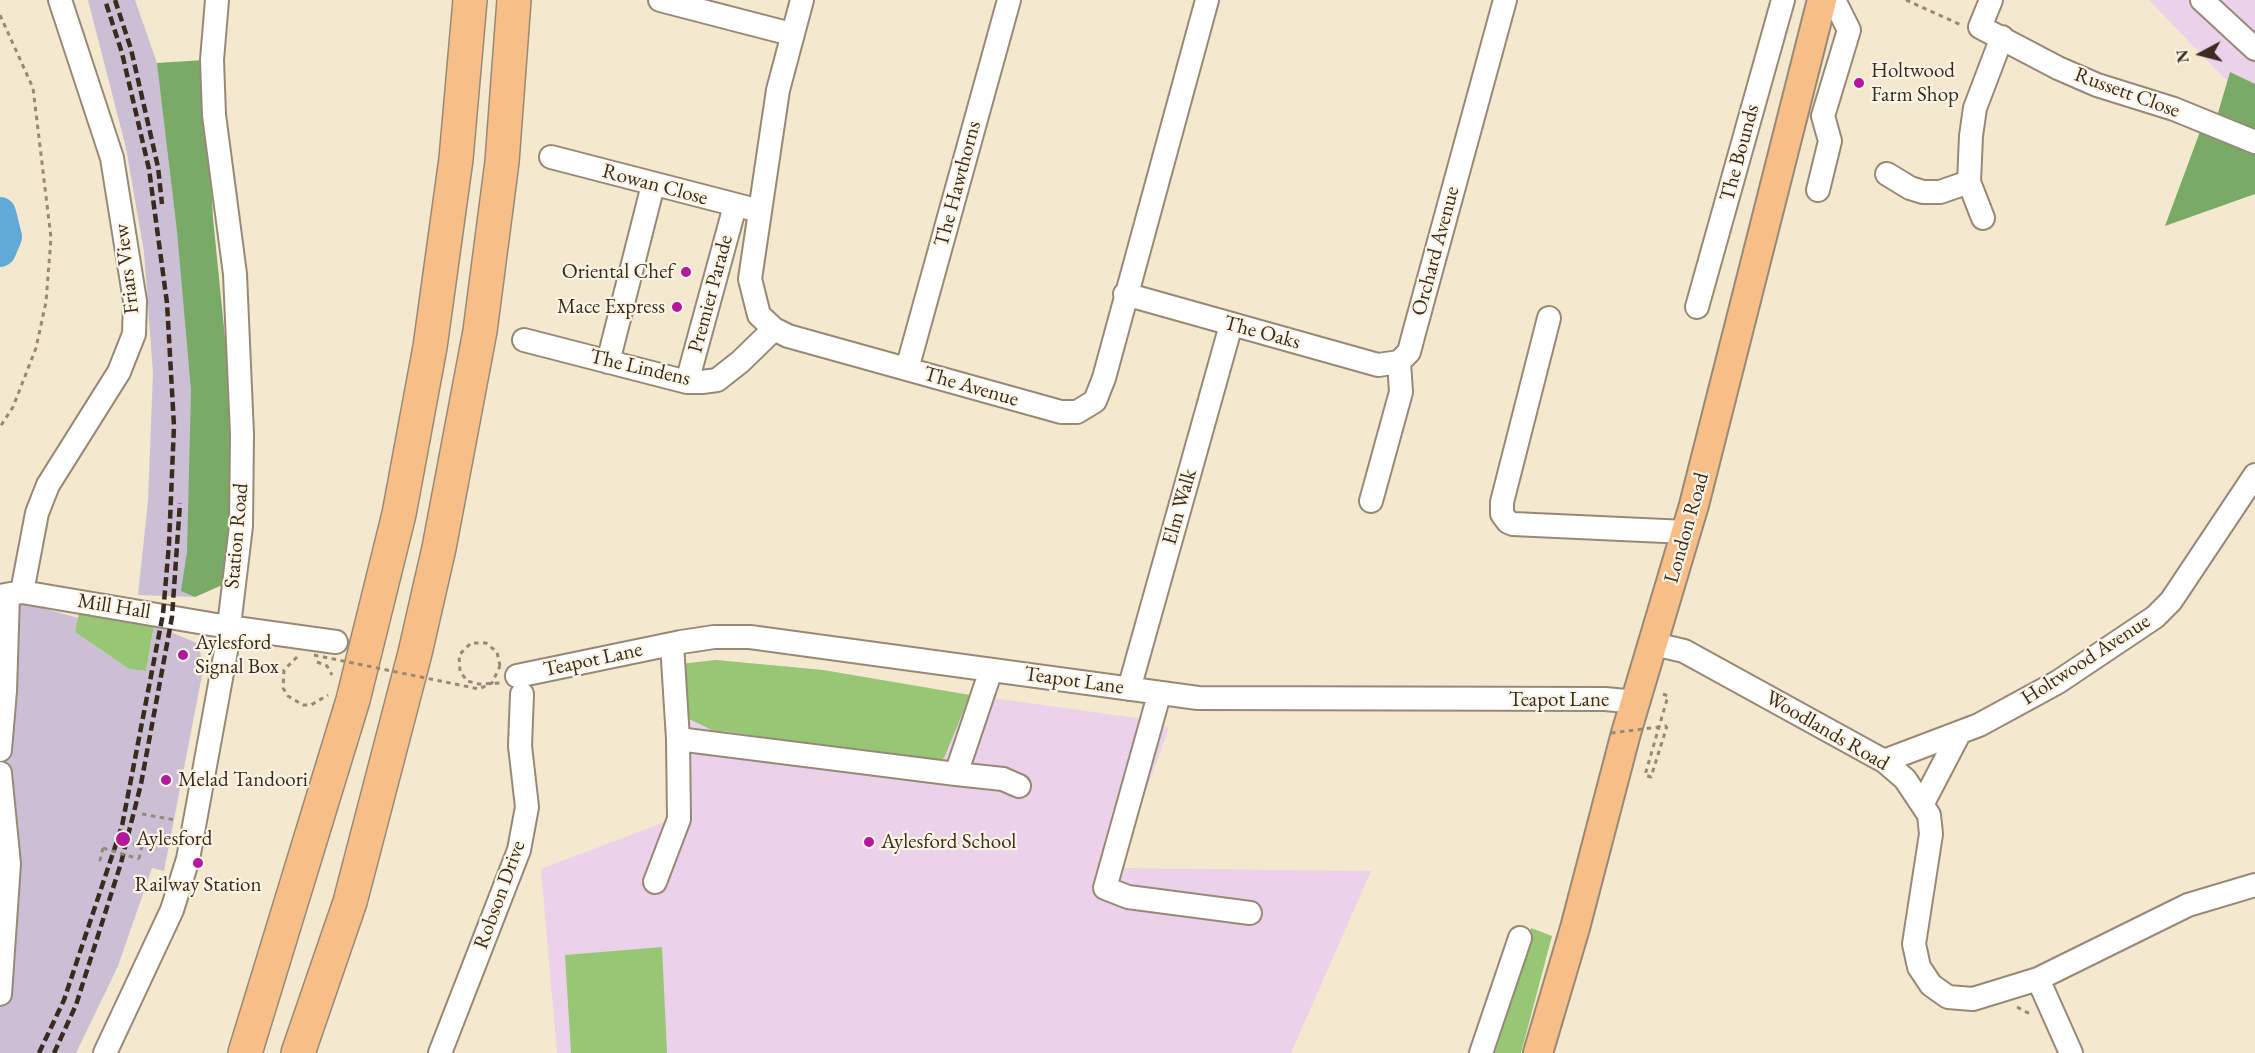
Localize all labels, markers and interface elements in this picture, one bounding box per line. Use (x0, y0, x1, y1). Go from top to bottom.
north arrow (2171, 24, 2231, 84)
text: N (2171, 49, 2194, 64)
place label: Holtwood Farm Shop (1871, 58, 1959, 108)
street label: Russett Close (2071, 62, 2183, 124)
marker: Holtwood Farm Shop (1852, 76, 1866, 90)
street label: The Bounds (1715, 102, 1765, 204)
street label: The Hawthorns (929, 118, 987, 250)
street label: Rowan Close (600, 159, 710, 211)
street label: Orchard Avenue (1407, 184, 1465, 318)
street label: Friars View (109, 222, 145, 316)
street label: Premier Parade (683, 232, 739, 356)
place label: Oriental Chef (562, 259, 674, 285)
marker: Oriental Chef (679, 265, 693, 279)
place label: Mace Express (557, 294, 665, 320)
marker: Mace Express (670, 300, 684, 314)
street label: The Oaks (1221, 311, 1303, 355)
street label: The Lindens (587, 344, 693, 392)
street label: The Avenue (921, 361, 1021, 413)
street label: Elm Walk (1157, 466, 1203, 548)
street label: London Road (1659, 470, 1715, 586)
street label: Station Road (220, 482, 254, 590)
street label: Mill Hall (76, 589, 152, 625)
street label: Holtwood Avenue (2017, 609, 2155, 711)
place label: Aylesford Signal Box (195, 630, 279, 680)
street label: Teapot Lane (541, 637, 645, 683)
marker: Aylesford Signal Box (176, 648, 190, 662)
street label: Teapot Lane (1023, 662, 1125, 700)
street label: Woodlands Road (1761, 685, 1893, 777)
street label: Teapot Lane (1509, 687, 1609, 713)
place label: Melad Tandoori (178, 767, 308, 793)
marker: Melad Tandoori (159, 773, 173, 787)
place label: Aylesford (136, 826, 212, 852)
place label: Aylesford School (881, 829, 1016, 855)
marker: Aylesford (114, 830, 132, 848)
marker: Aylesford School (862, 835, 876, 849)
street label: Robson Drive (469, 837, 531, 953)
marker: Railway Station (191, 856, 205, 870)
place label: Railway Station (134, 872, 262, 898)

